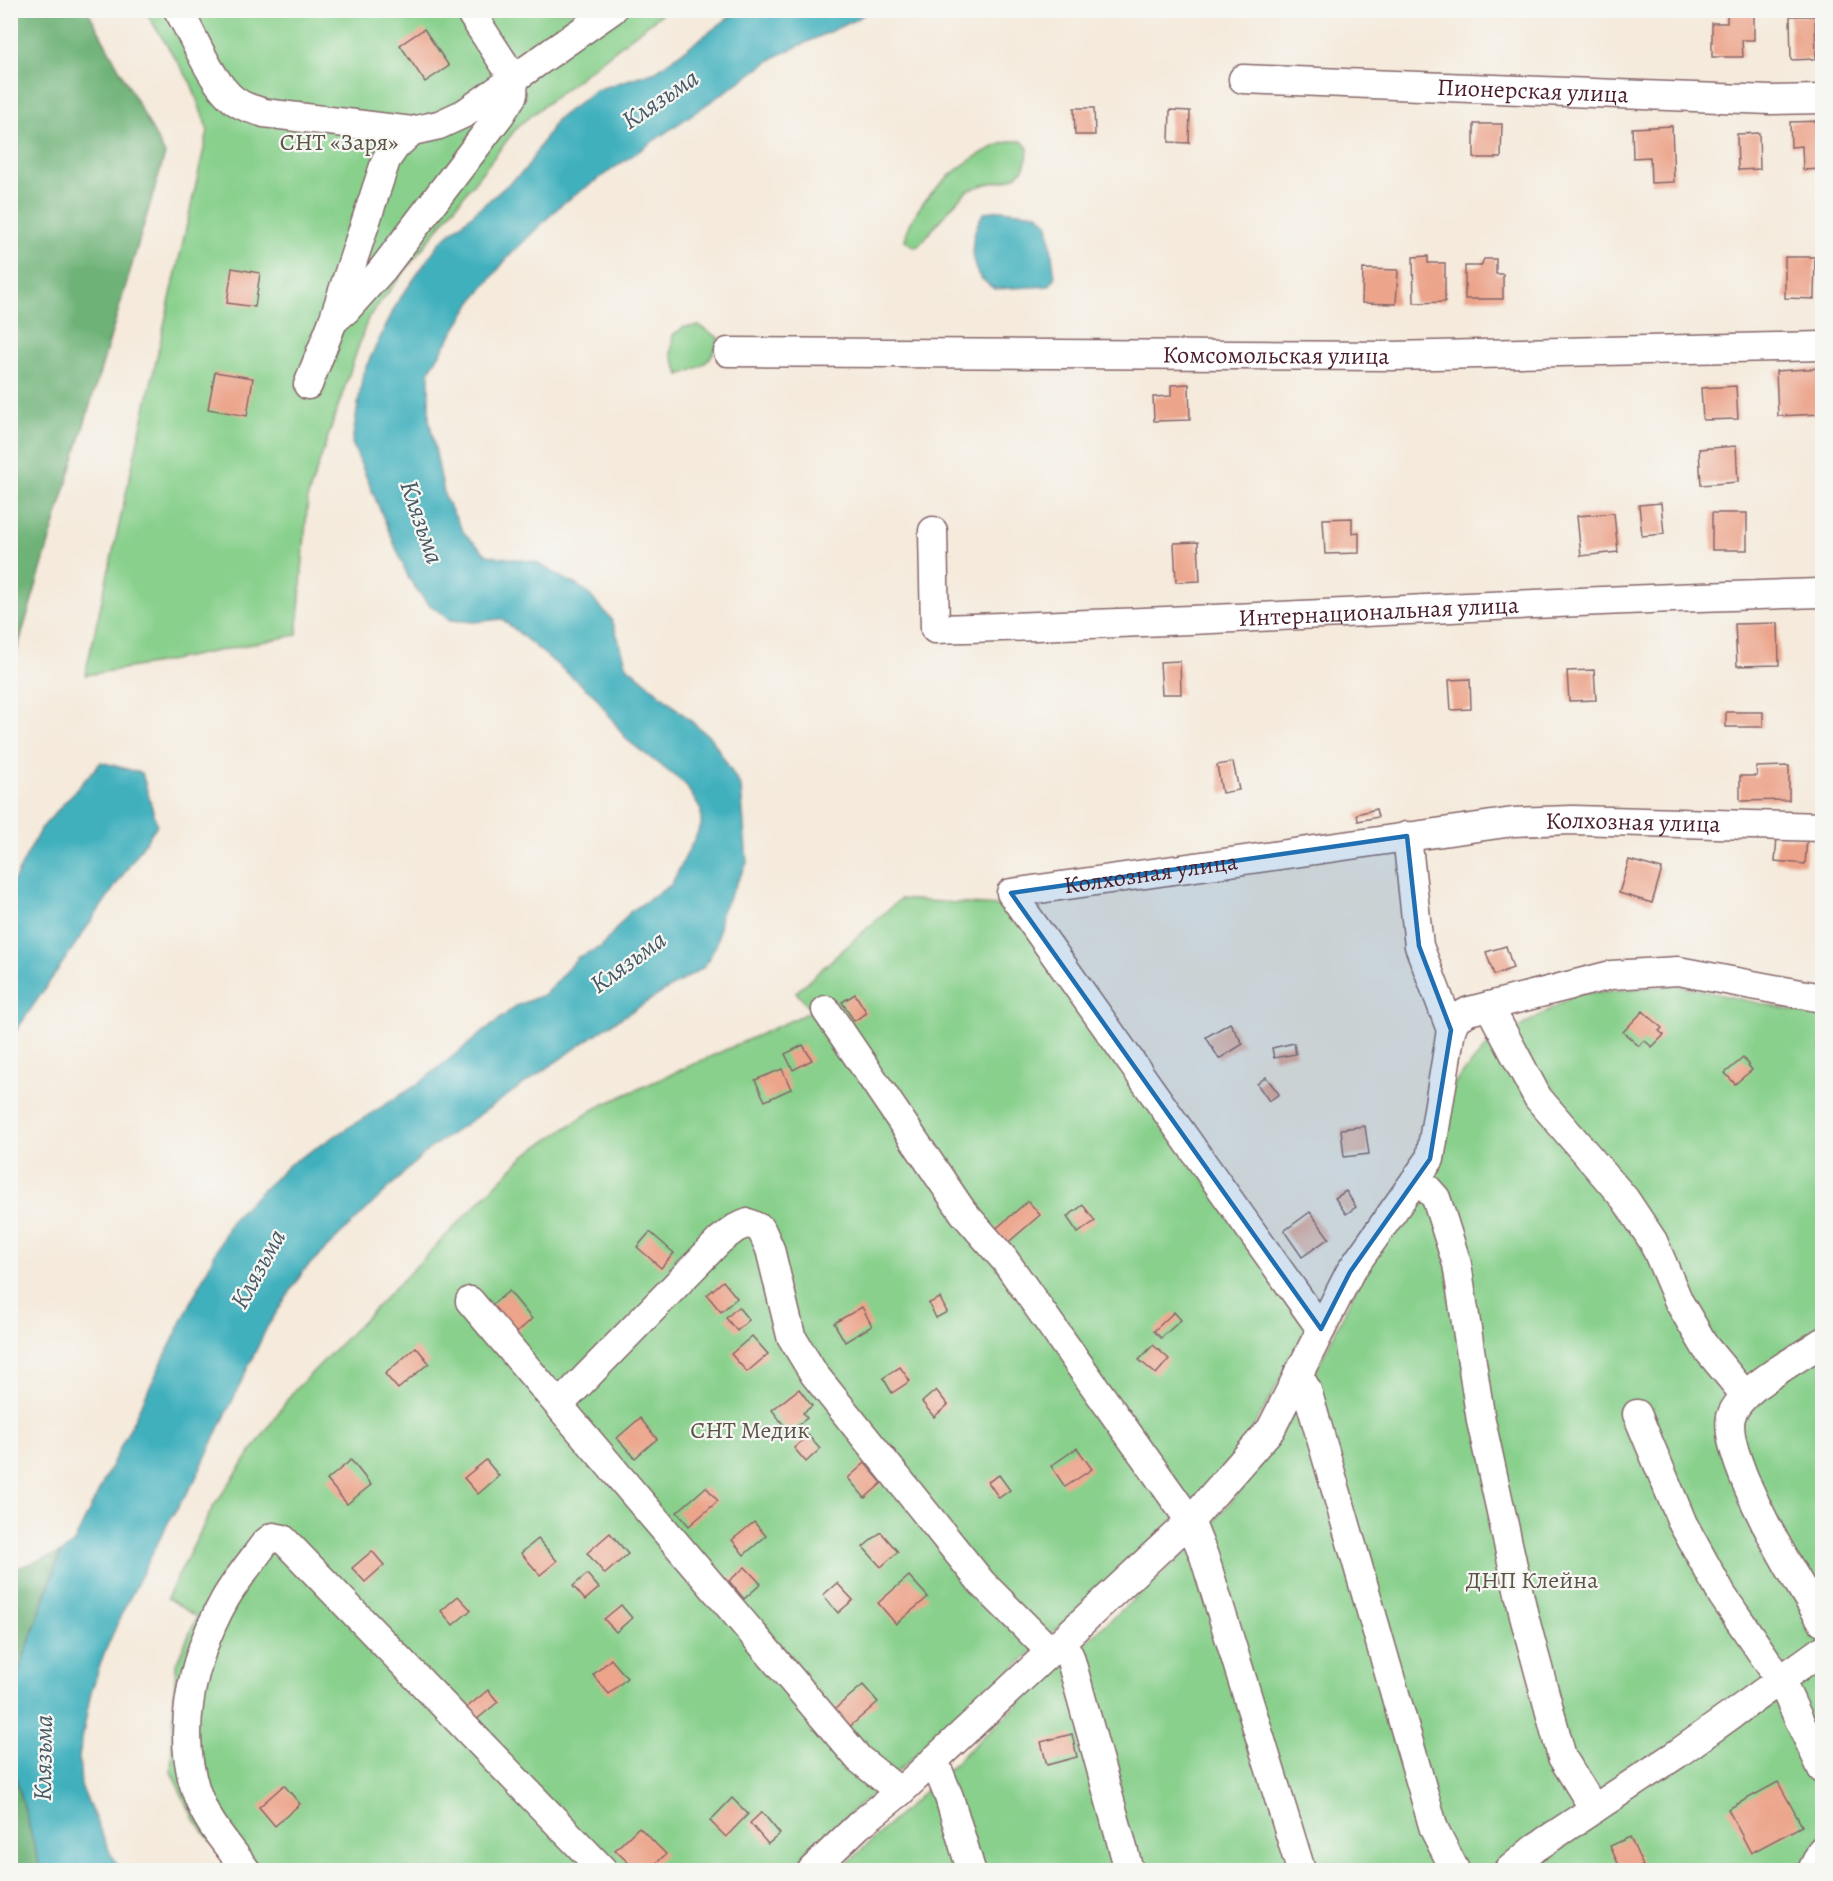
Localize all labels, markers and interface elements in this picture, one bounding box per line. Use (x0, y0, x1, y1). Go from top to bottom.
water label: Клязьма (614, 60, 706, 138)
street label: Пионерская улица (1436, 71, 1629, 110)
park label: СНТ «Заря» (280, 126, 398, 158)
street label: Комсомольская улица (1162, 339, 1390, 372)
water label: Клязьма (391, 476, 453, 568)
street label: Интернациональная улица (1238, 589, 1520, 634)
street label: Колхозная улица (1545, 804, 1721, 840)
street label: Колхозная улица (1062, 845, 1240, 901)
water label: Клязьма (583, 922, 673, 1002)
water label: Клязьма (222, 1223, 294, 1315)
park label: СНТ Медик (690, 1414, 810, 1446)
park label: ДНП Клейна (1466, 1564, 1598, 1596)
water label: Клязьма (25, 1715, 61, 1801)

